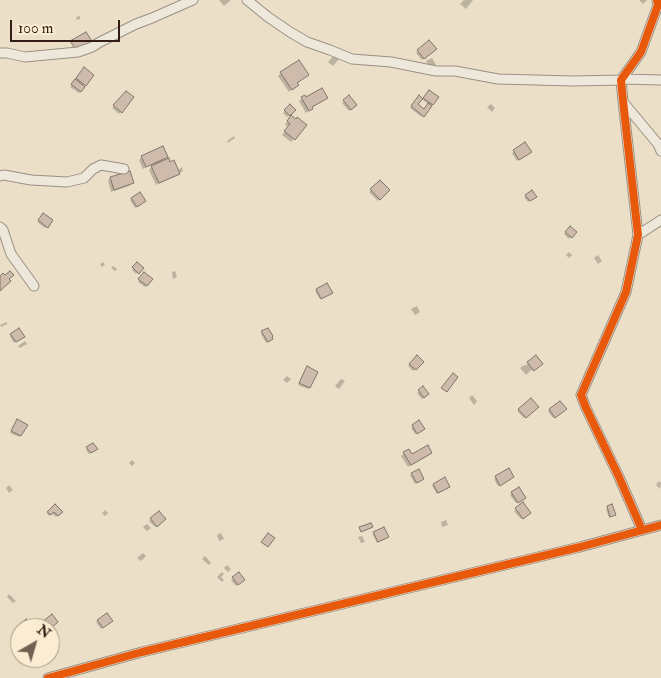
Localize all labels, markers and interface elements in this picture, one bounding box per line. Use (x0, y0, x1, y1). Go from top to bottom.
scale bar (12, 10, 122, 42)
text: 100 m (18, 19, 53, 38)
north arrow (10, 618, 60, 668)
text: N (34, 621, 54, 642)

